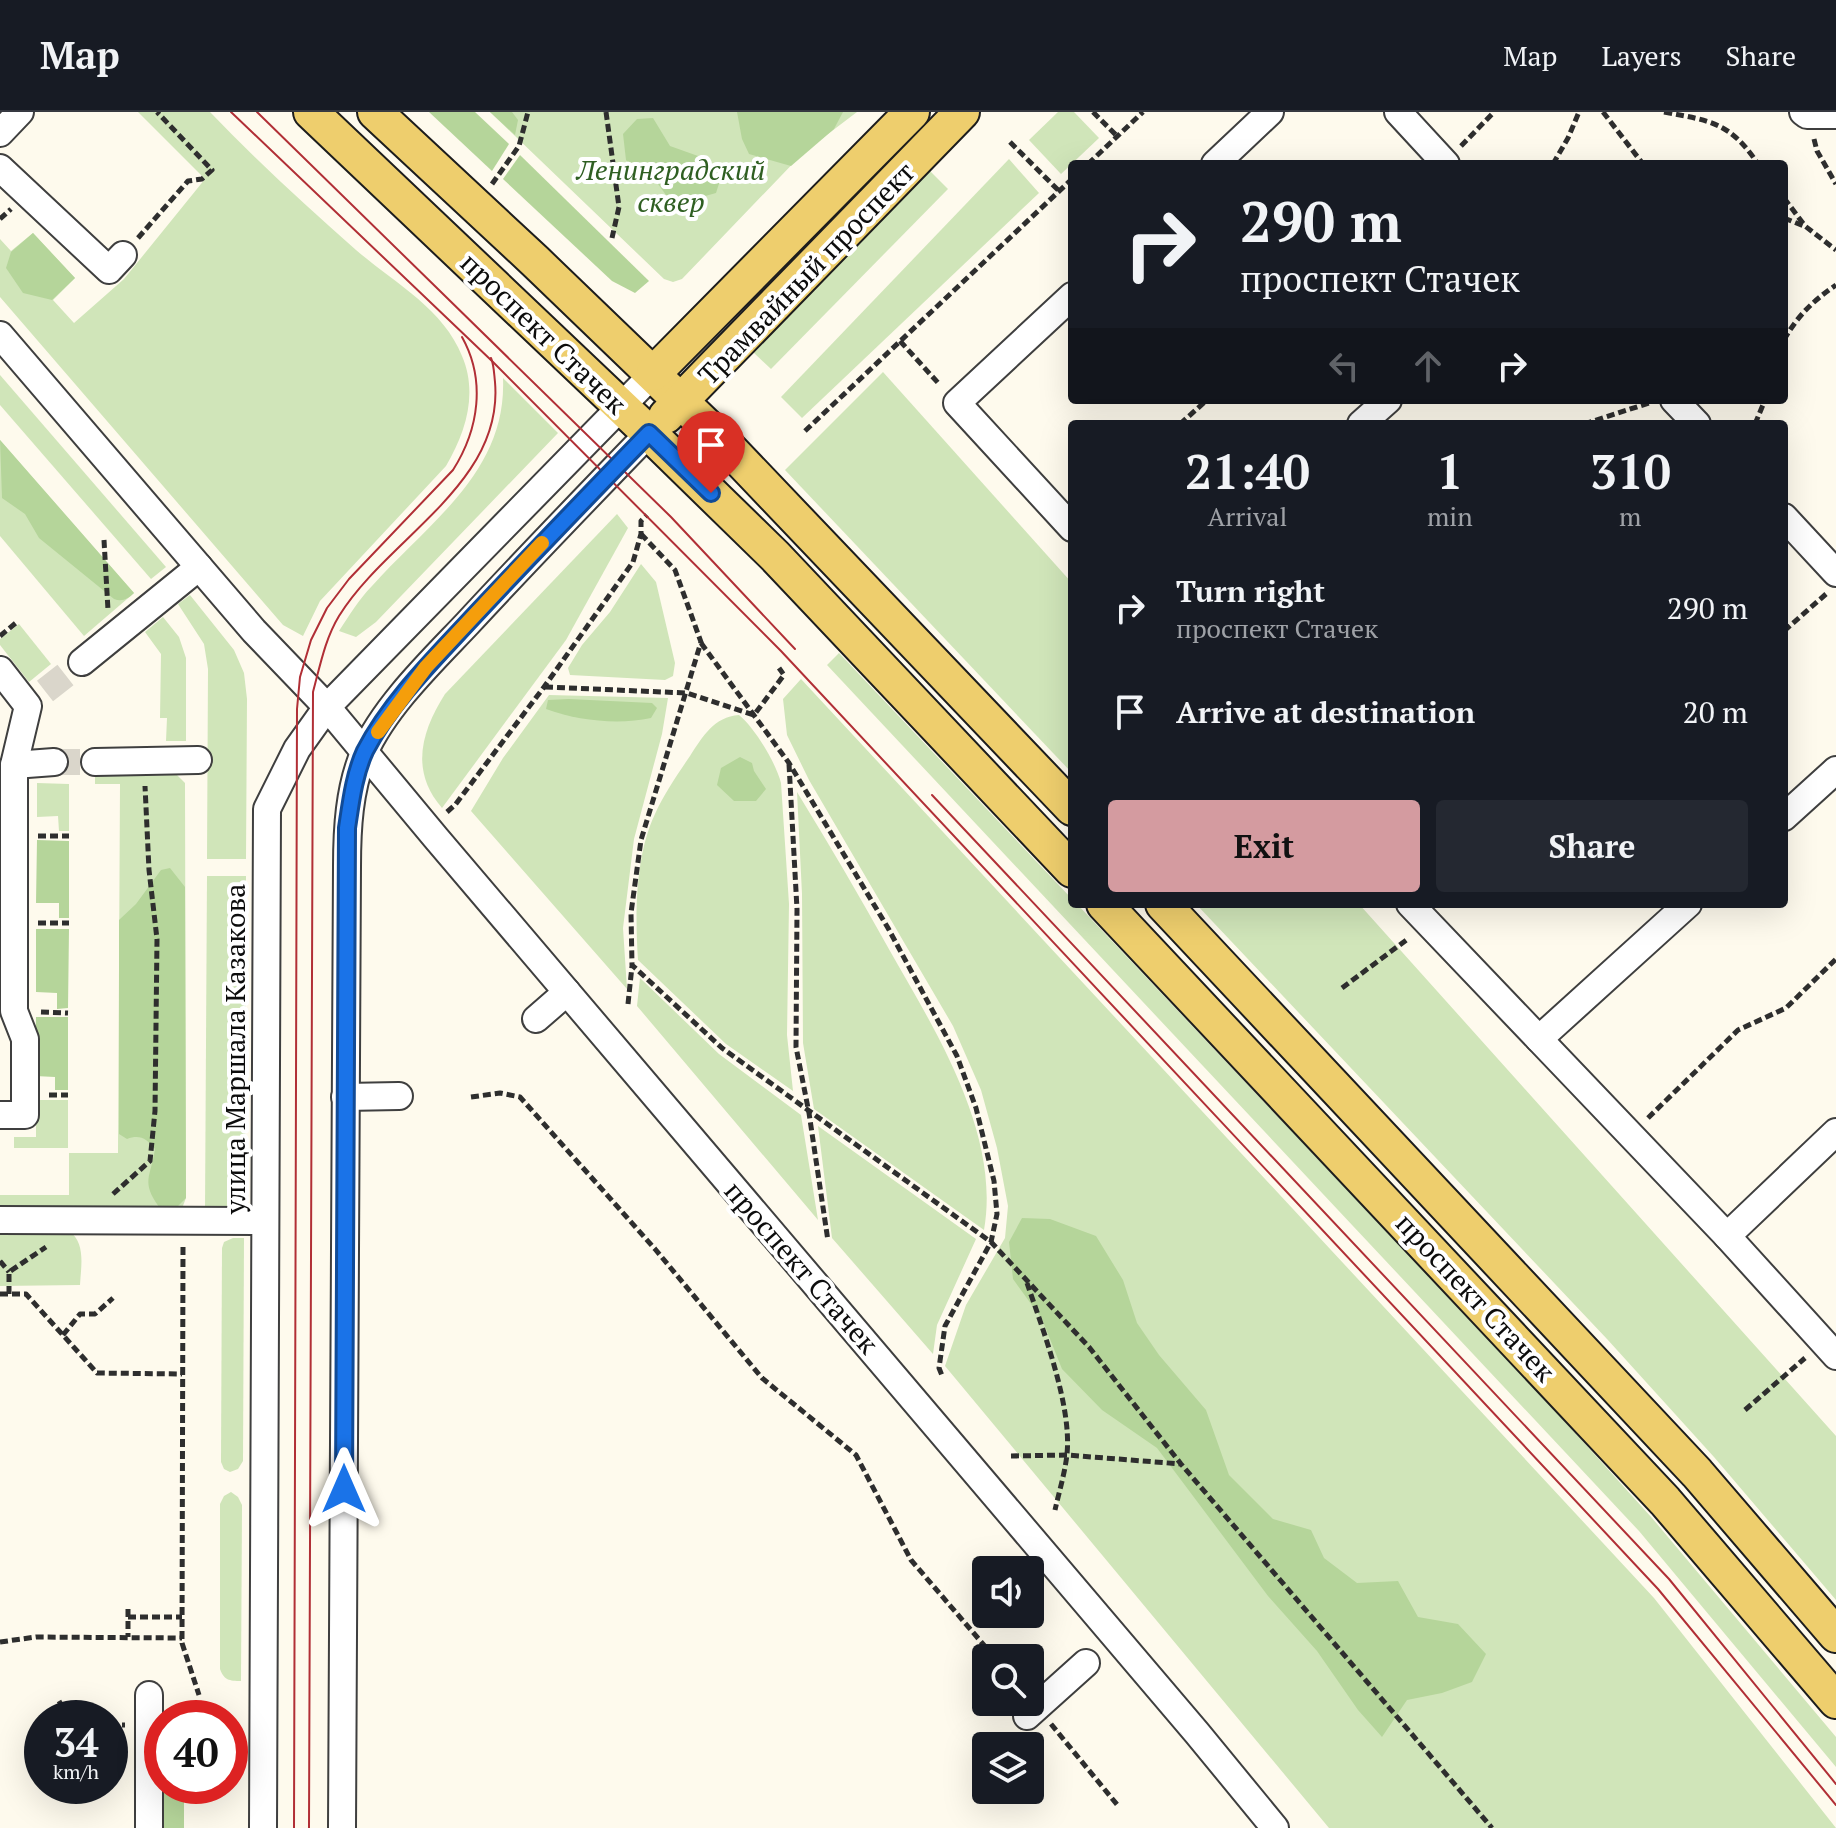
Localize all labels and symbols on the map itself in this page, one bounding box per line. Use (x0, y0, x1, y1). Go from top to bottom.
park label: Ленинградский сквер (575, 151, 765, 220)
street label: Трамвайный проспект (690, 153, 922, 392)
street label: проспект Стачек (453, 244, 636, 422)
pin (677, 411, 745, 493)
street label: улица Маршала Казакова (216, 884, 253, 1215)
street label: проспект Стачек (717, 1173, 888, 1362)
street label: проспект Стачек (1388, 1205, 1564, 1390)
position arrow (302, 1447, 386, 1531)
speed limit sign: 40 (144, 1700, 248, 1804)

